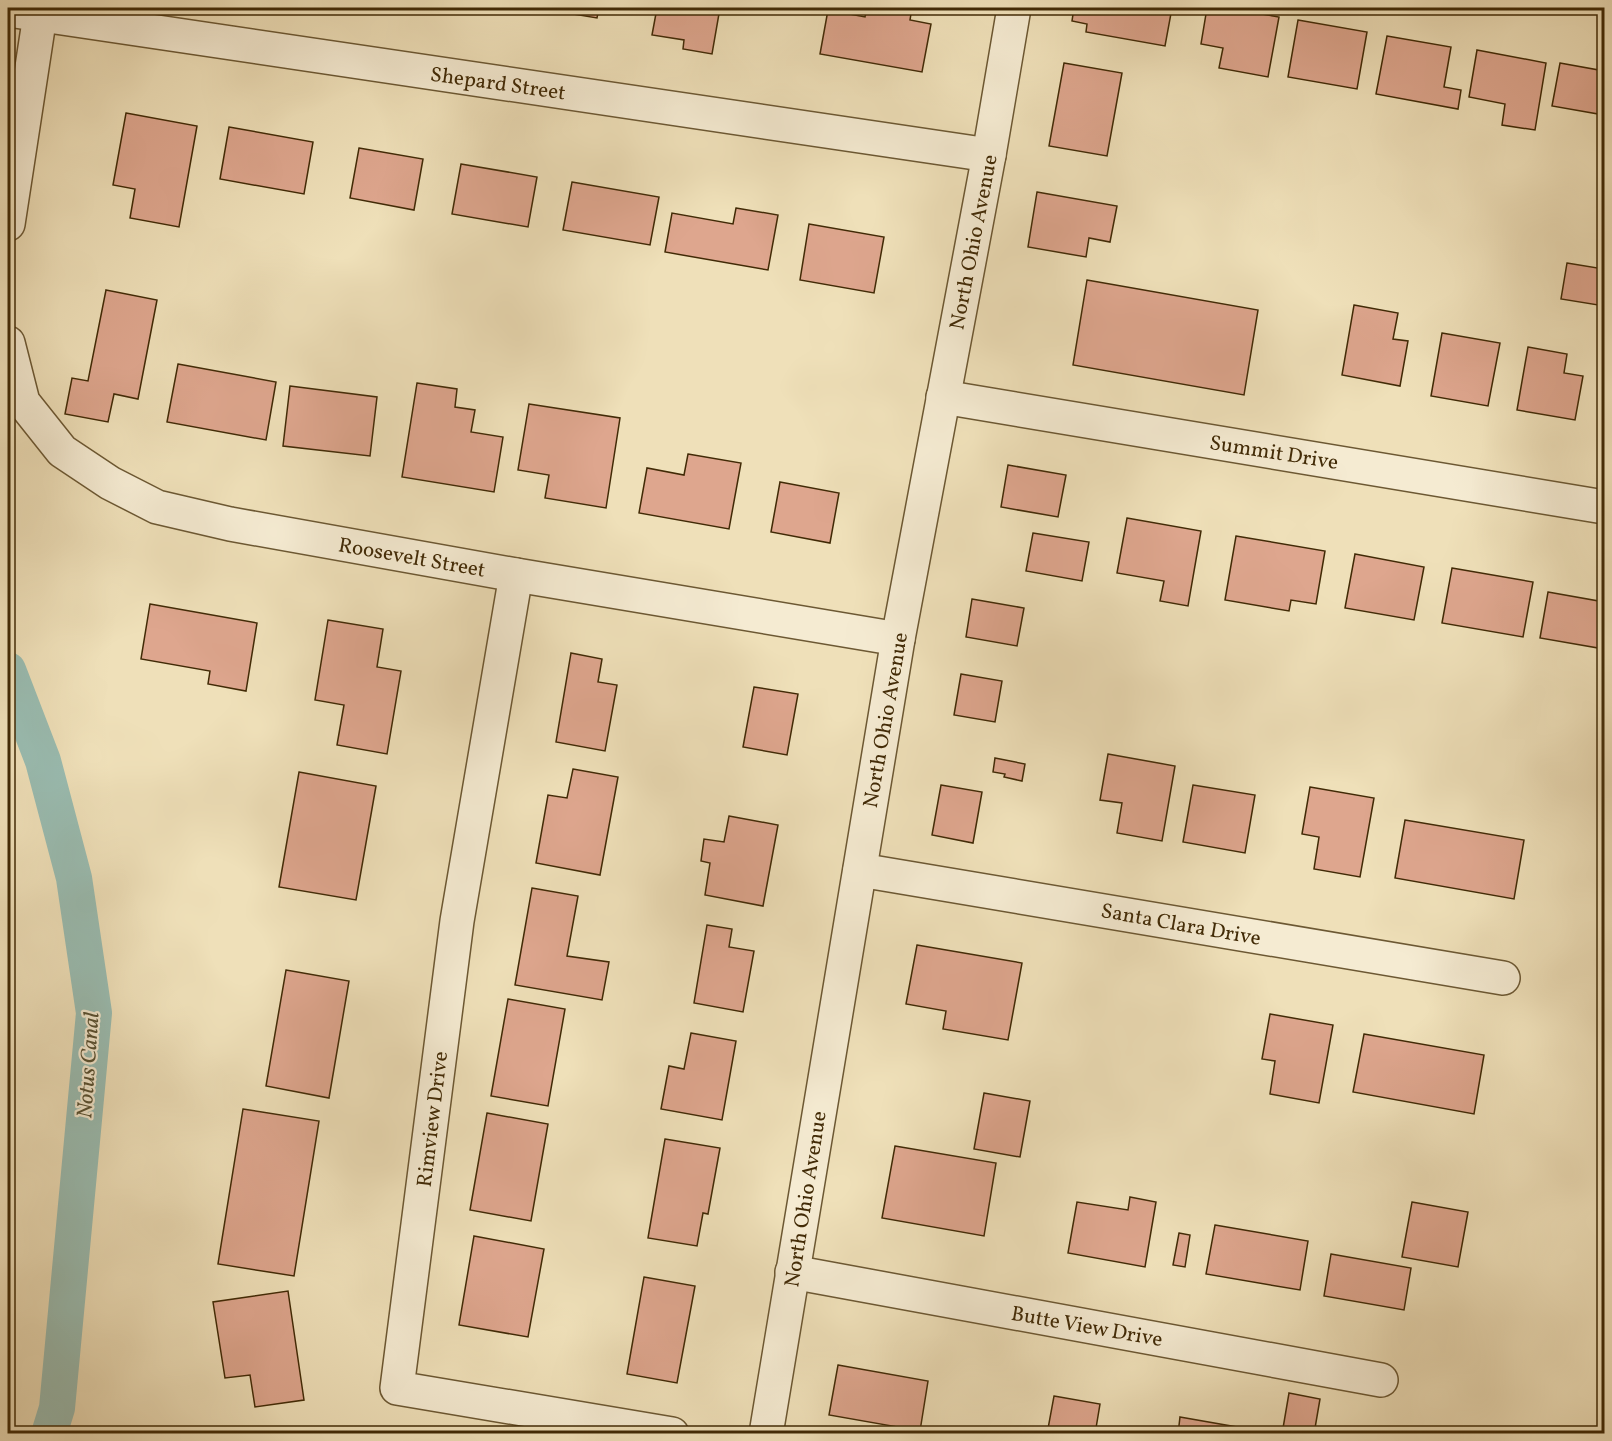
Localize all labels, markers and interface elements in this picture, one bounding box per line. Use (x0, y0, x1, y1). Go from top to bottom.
street label: Shepard Street (428, 61, 567, 108)
street label: North Ohio Avenue (943, 152, 1006, 332)
street label: Summit Drive (1207, 429, 1340, 478)
street label: Roosevelt Street (336, 531, 488, 586)
street label: North Ohio Avenue (857, 630, 916, 810)
street label: Santa Clara Drive (1099, 897, 1263, 954)
water label: Notus Canal (70, 1011, 109, 1119)
street label: Rimview Drive (411, 1050, 456, 1189)
street label: North Ohio Avenue (778, 1109, 835, 1289)
street label: Butte View Drive (1009, 1300, 1165, 1355)

